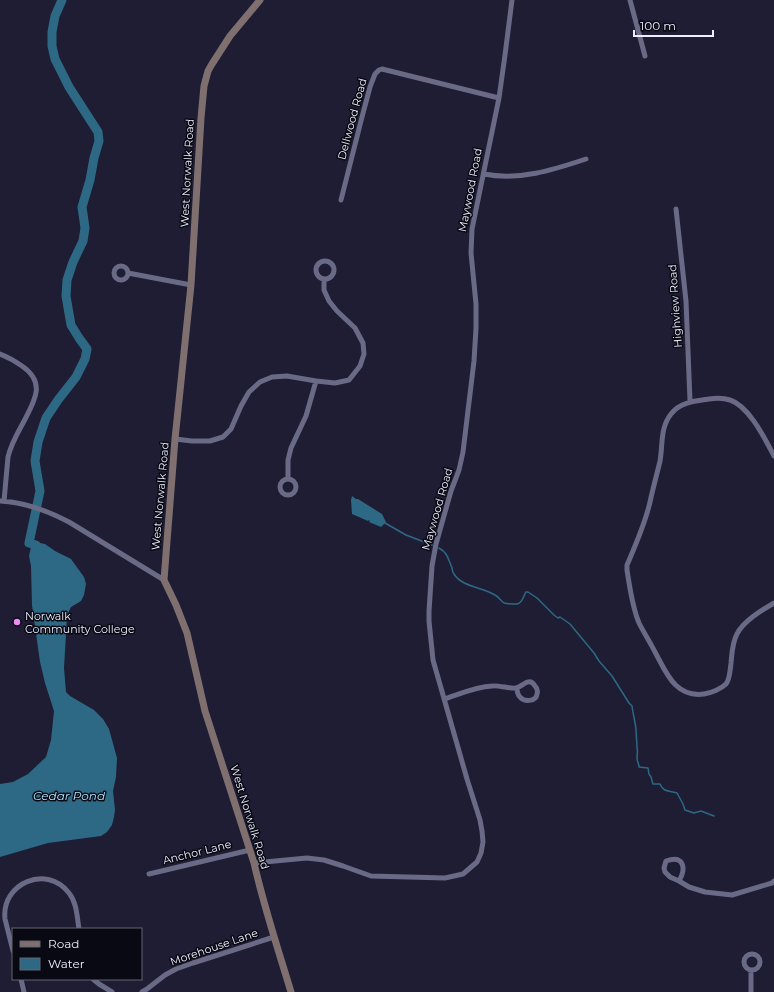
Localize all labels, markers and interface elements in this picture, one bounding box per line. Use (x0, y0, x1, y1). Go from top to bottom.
scale bar (634, 12, 713, 38)
text: 100 m (640, 18, 676, 33)
street label: Dellwood Road (334, 77, 370, 161)
street label: West Norwalk Road (177, 118, 197, 228)
street label: Maywood Road (455, 147, 485, 233)
street label: Highview Road (665, 264, 685, 348)
street label: West Norwalk Road (148, 441, 172, 551)
street label: Maywood Road (419, 466, 455, 552)
place label: Norwalk Community College (25, 609, 135, 636)
marker: Norwalk Community College (12, 617, 22, 627)
street label: West Norwalk Road (227, 763, 273, 871)
water label: Cedar Pond (33, 788, 106, 803)
street label: Anchor Lane (161, 837, 233, 867)
street label: Morehouse Lane (168, 925, 260, 969)
legend (12, 928, 142, 980)
text: Road (48, 936, 79, 951)
text: Water (48, 956, 85, 971)

